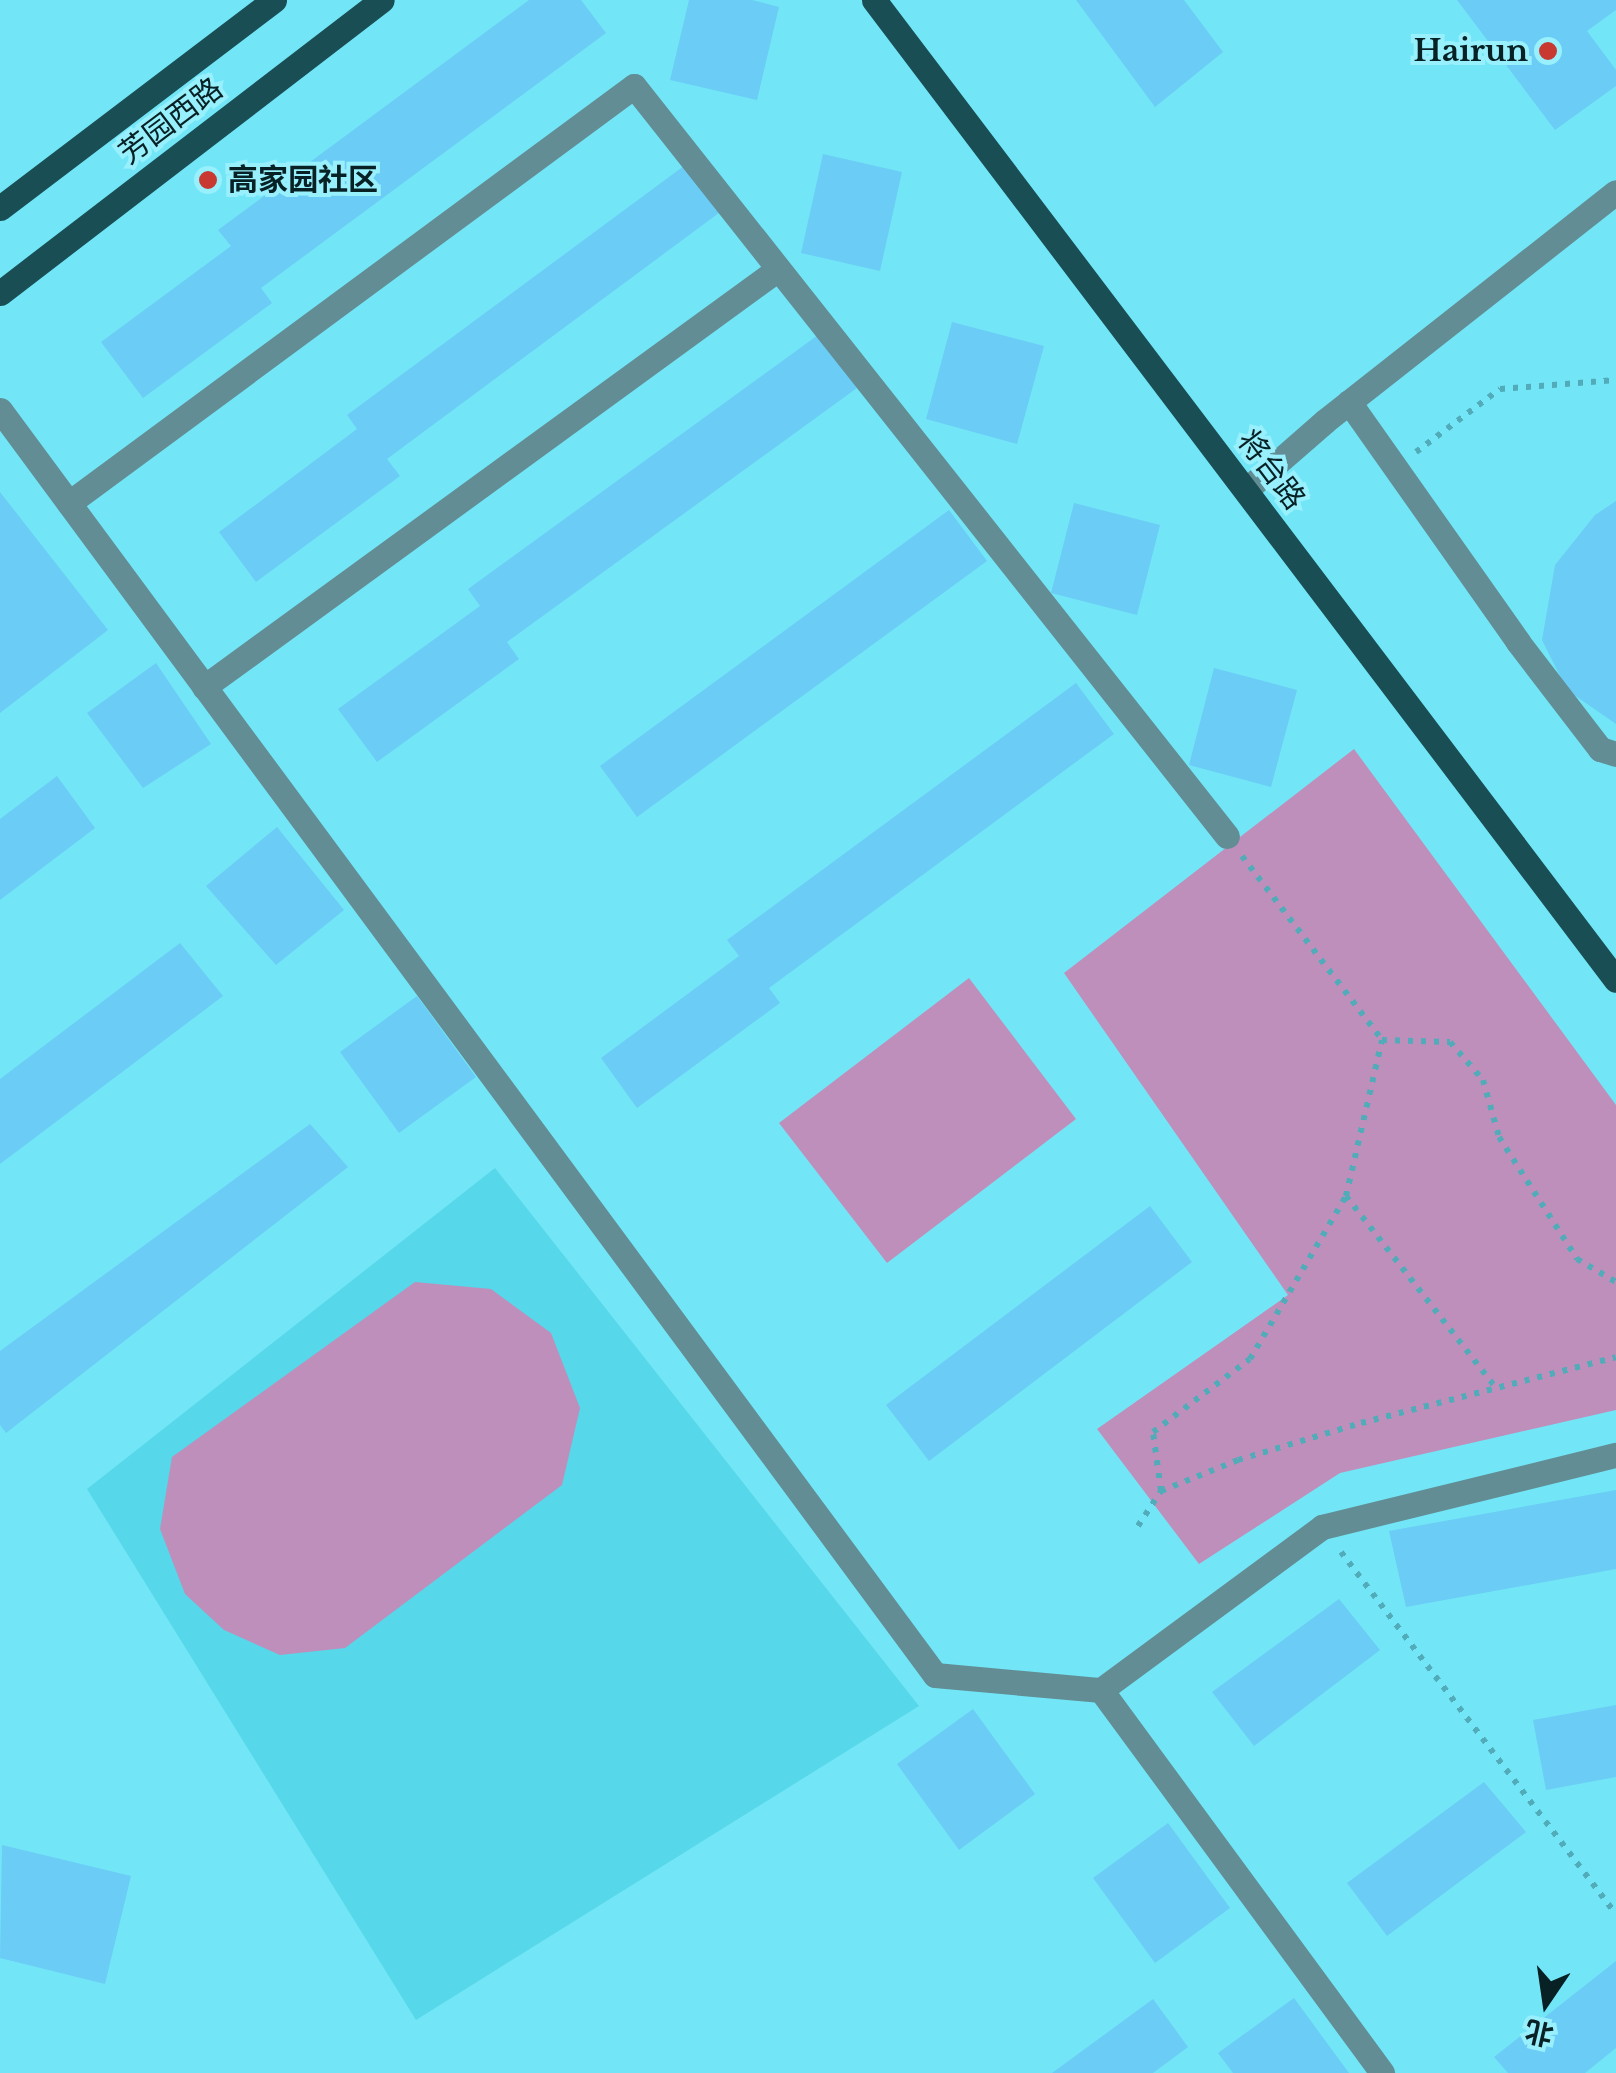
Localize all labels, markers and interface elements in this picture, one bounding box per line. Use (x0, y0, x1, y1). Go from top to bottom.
place label: Hairun (1414, 33, 1528, 69)
marker: Hairun (1537, 40, 1559, 62)
street label: 芳园西路 (112, 71, 230, 171)
place label: 高家园社区 (228, 162, 378, 198)
marker: 高家园社区 (197, 169, 219, 191)
street label: 将台路 (1230, 423, 1312, 517)
north arrow (1496, 1953, 1596, 2053)
text: 北 (1522, 2013, 1557, 2053)

